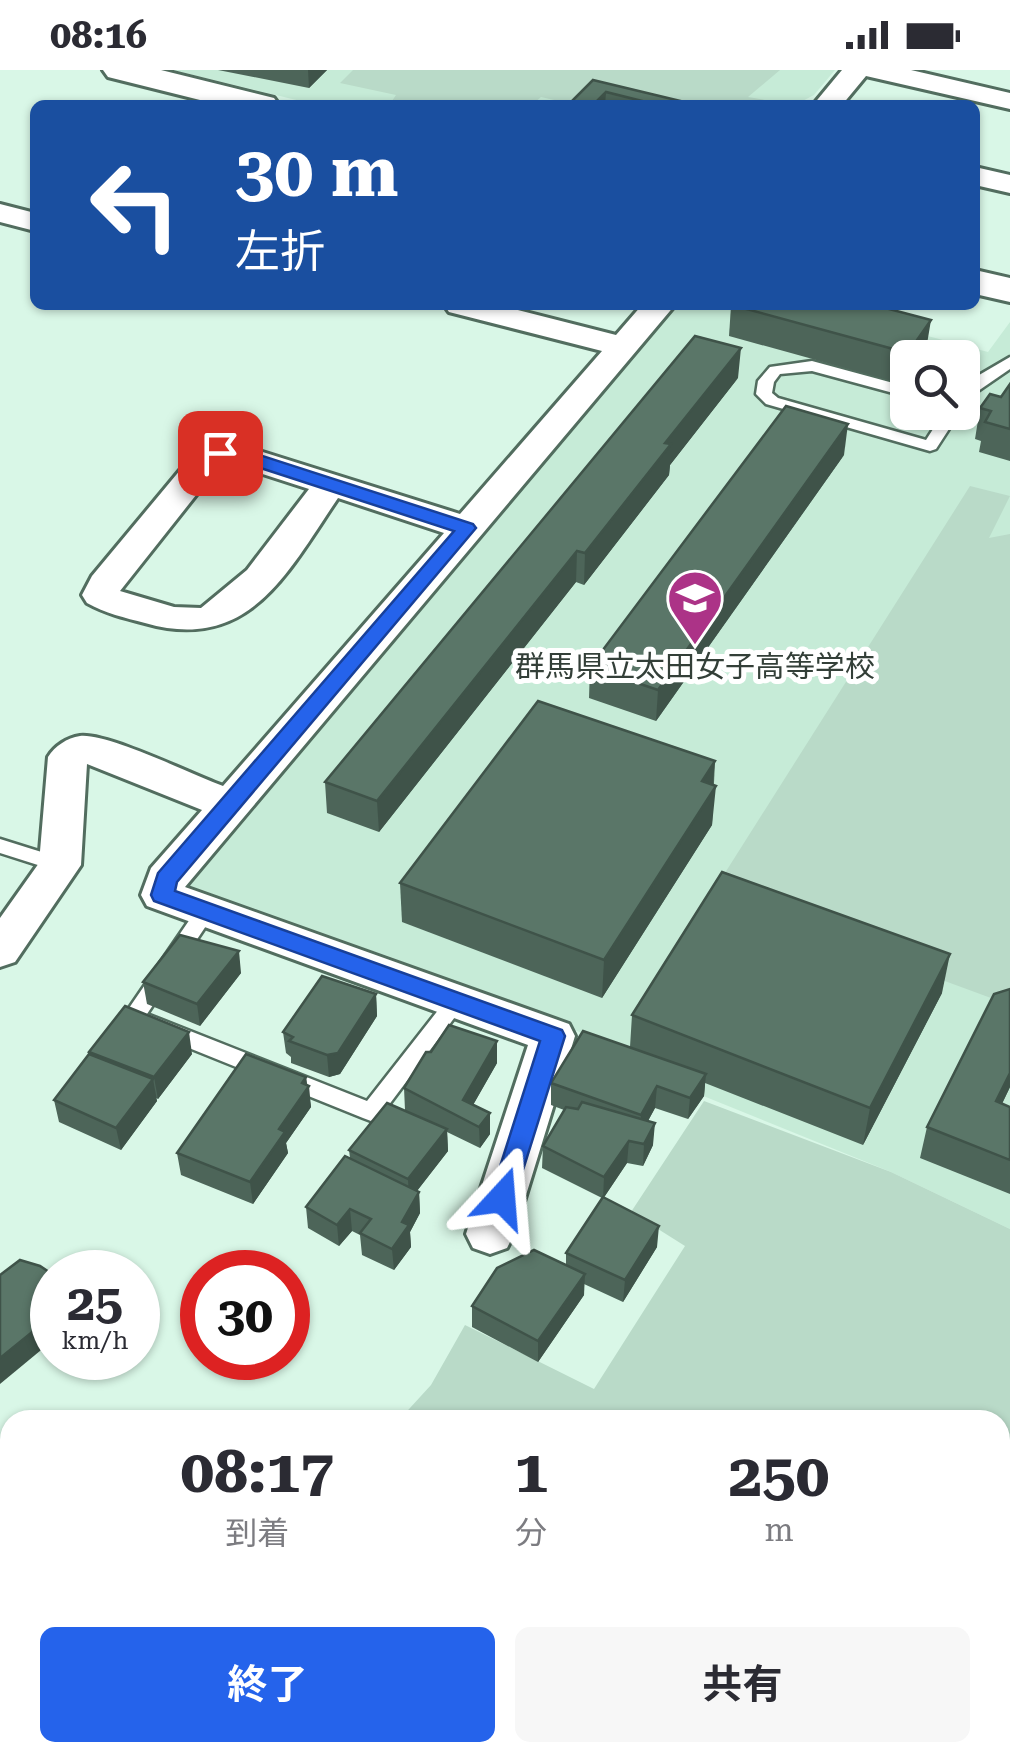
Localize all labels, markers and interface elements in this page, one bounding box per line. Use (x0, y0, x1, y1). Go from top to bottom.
text: 08:16 (50, 13, 147, 57)
text: 30 m (235, 131, 399, 213)
icon: left (70, 140, 200, 270)
text: 左折 (235, 225, 325, 278)
map controls (890, 340, 980, 430)
button: search (890, 340, 980, 430)
pin (178, 411, 263, 496)
icon: arrive (193, 426, 248, 481)
school or university icon: 群馬県立太田女子高等学校 (665, 568, 725, 647)
place label: 群馬県立太田女子高等学校 (515, 649, 875, 684)
position arrow (450, 1146, 554, 1250)
speed limit sign: 30 (180, 1250, 310, 1380)
text: 25 (67, 1274, 123, 1332)
text: km/h (62, 1326, 128, 1355)
text: 08:17 (181, 1436, 334, 1507)
text: 1 (514, 1436, 548, 1507)
text: 250 (729, 1440, 829, 1511)
text: m (764, 1511, 794, 1549)
text: 到着 (225, 1514, 289, 1552)
text: 分 (515, 1514, 547, 1552)
button: 終了 (40, 1627, 495, 1742)
button: 共有 (515, 1627, 970, 1742)

